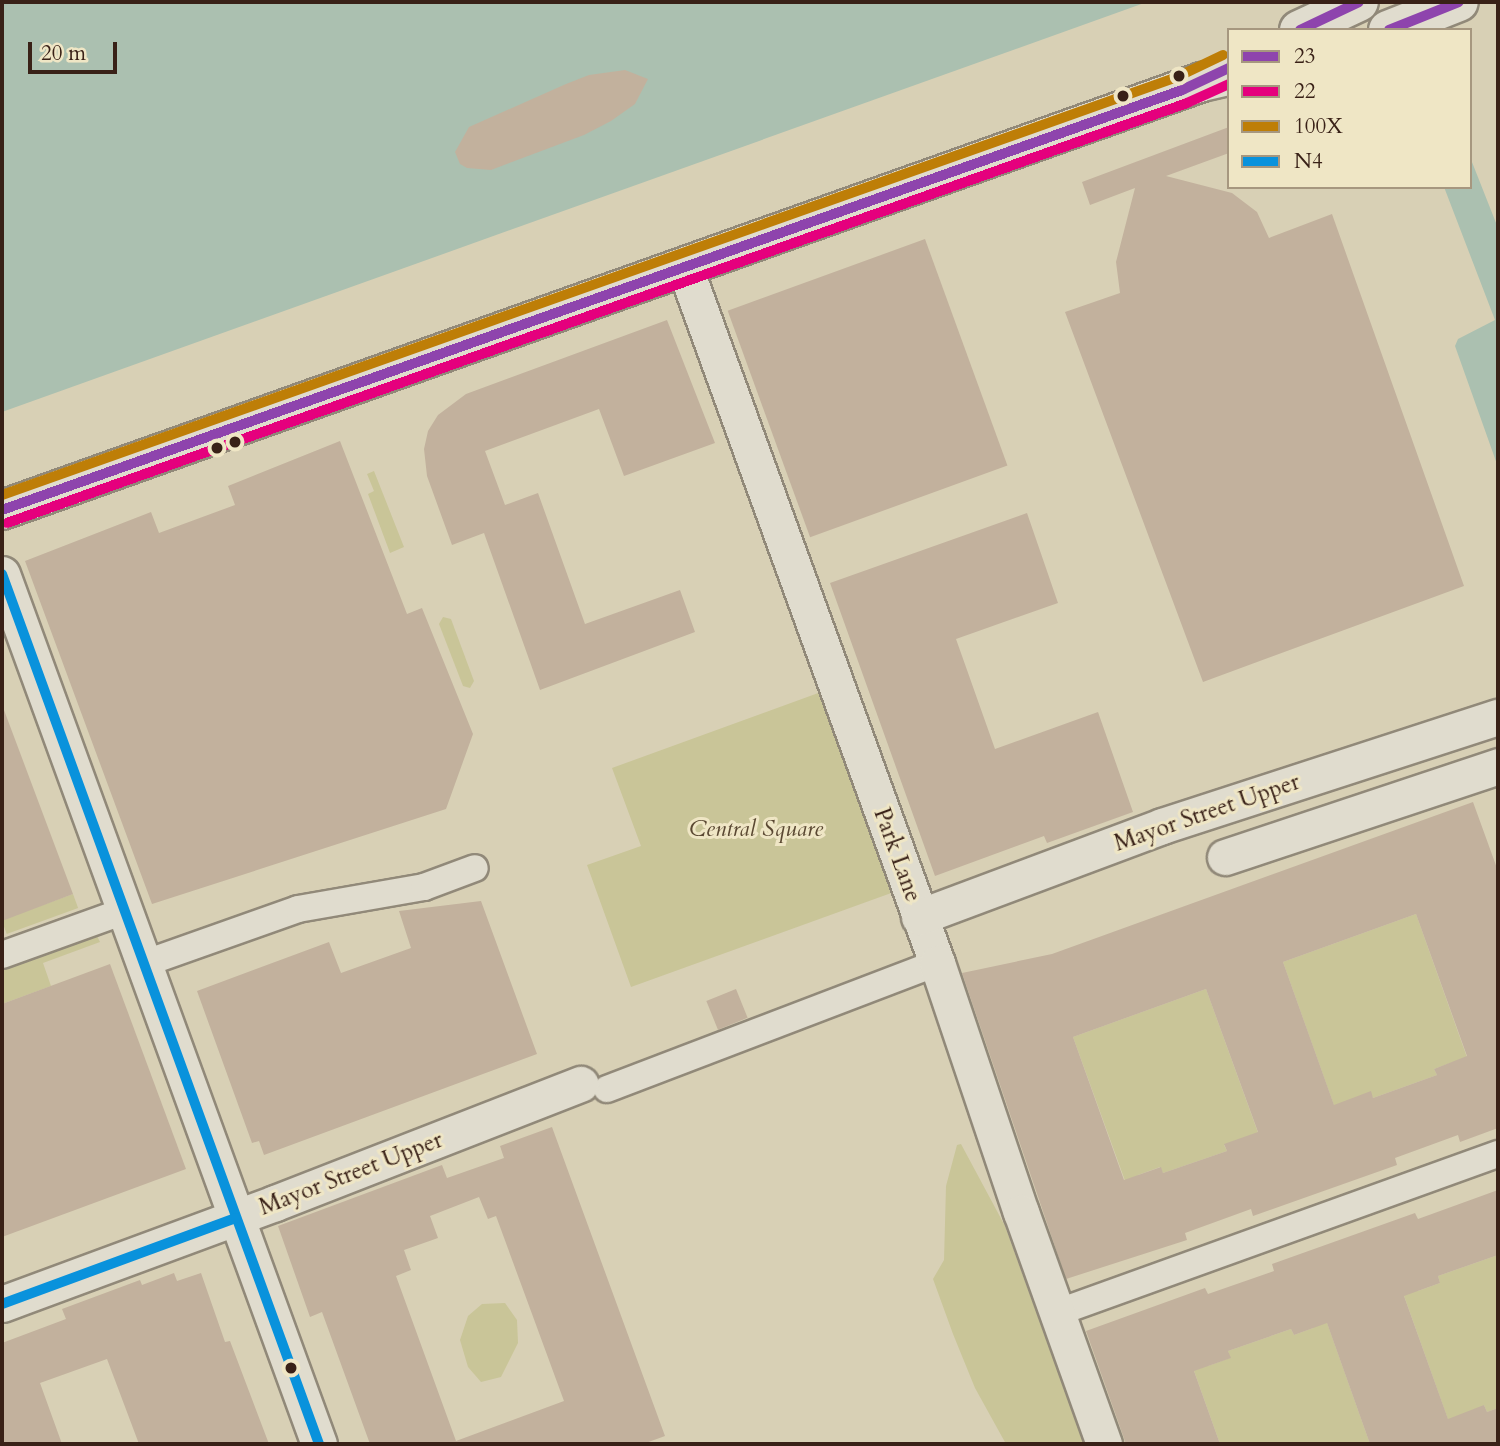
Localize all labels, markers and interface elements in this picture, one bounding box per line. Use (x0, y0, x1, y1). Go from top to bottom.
scale bar (32, 28, 121, 72)
legend (1227, 28, 1472, 189)
text: 20 m (41, 39, 86, 68)
text: 23 (1294, 42, 1316, 71)
unlabelled marker (1172, 69, 1186, 83)
text: 22 (1294, 77, 1316, 106)
unlabelled marker (1116, 89, 1130, 103)
text: 100X (1294, 112, 1343, 141)
text: N4 (1294, 147, 1323, 176)
unlabelled marker (228, 435, 242, 449)
unlabelled marker (210, 441, 224, 455)
street label: Mayor Street Upper (1111, 768, 1303, 858)
street label: Park Lane (867, 804, 927, 906)
park label: Central Square (689, 815, 823, 843)
street label: Mayor Street Upper (255, 1126, 447, 1222)
unlabelled marker (284, 1361, 298, 1375)

